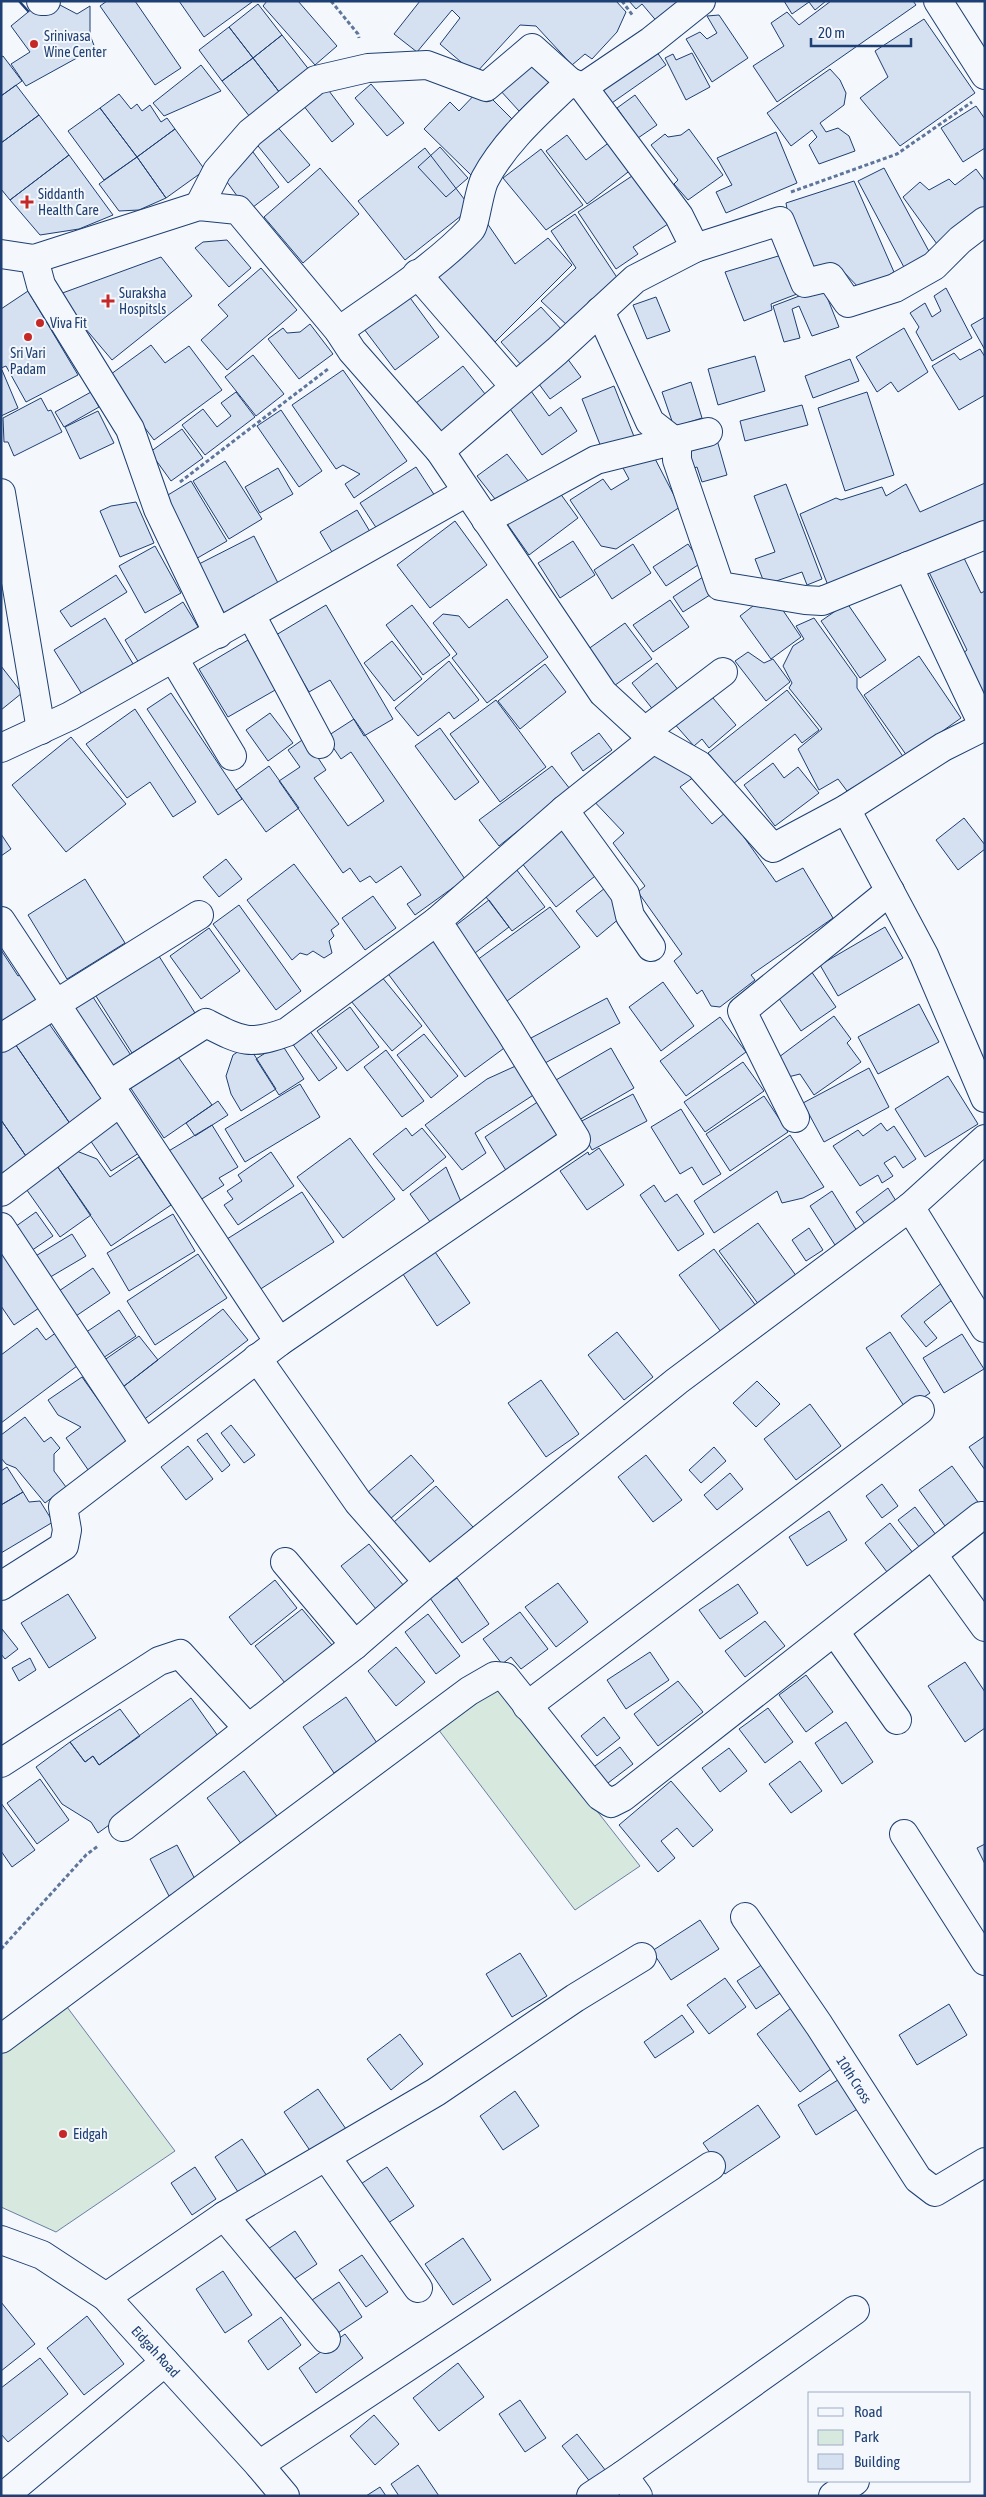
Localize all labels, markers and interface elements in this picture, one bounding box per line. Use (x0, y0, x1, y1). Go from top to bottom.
scale bar (811, 15, 911, 47)
text: 20 m (818, 24, 845, 41)
place label: Srinivasa Wine Center (44, 28, 107, 60)
marker: Srinivasa Wine Center (28, 38, 40, 50)
place label: Siddanth Health Care (38, 186, 99, 218)
marker: Siddanth Health Care (20, 195, 34, 209)
place label: Suraksha Hospitsls (119, 285, 166, 317)
marker: Suraksha Hospitsls (101, 294, 115, 308)
place label: Viva Fit (50, 315, 87, 331)
marker: Viva Fit (34, 317, 46, 329)
marker: Sri Vari Padam (22, 331, 34, 343)
place label: Sri Vari Padam (10, 345, 46, 377)
street label: 10th Cross (833, 2053, 875, 2106)
place label: Eidgah (73, 2126, 108, 2142)
marker: Eidgah (57, 2128, 69, 2140)
street label: Eidgah Road (128, 2323, 183, 2380)
legend (808, 2392, 971, 2482)
text: Road (854, 2403, 883, 2420)
text: Park (854, 2428, 879, 2445)
text: Building (854, 2453, 900, 2470)

